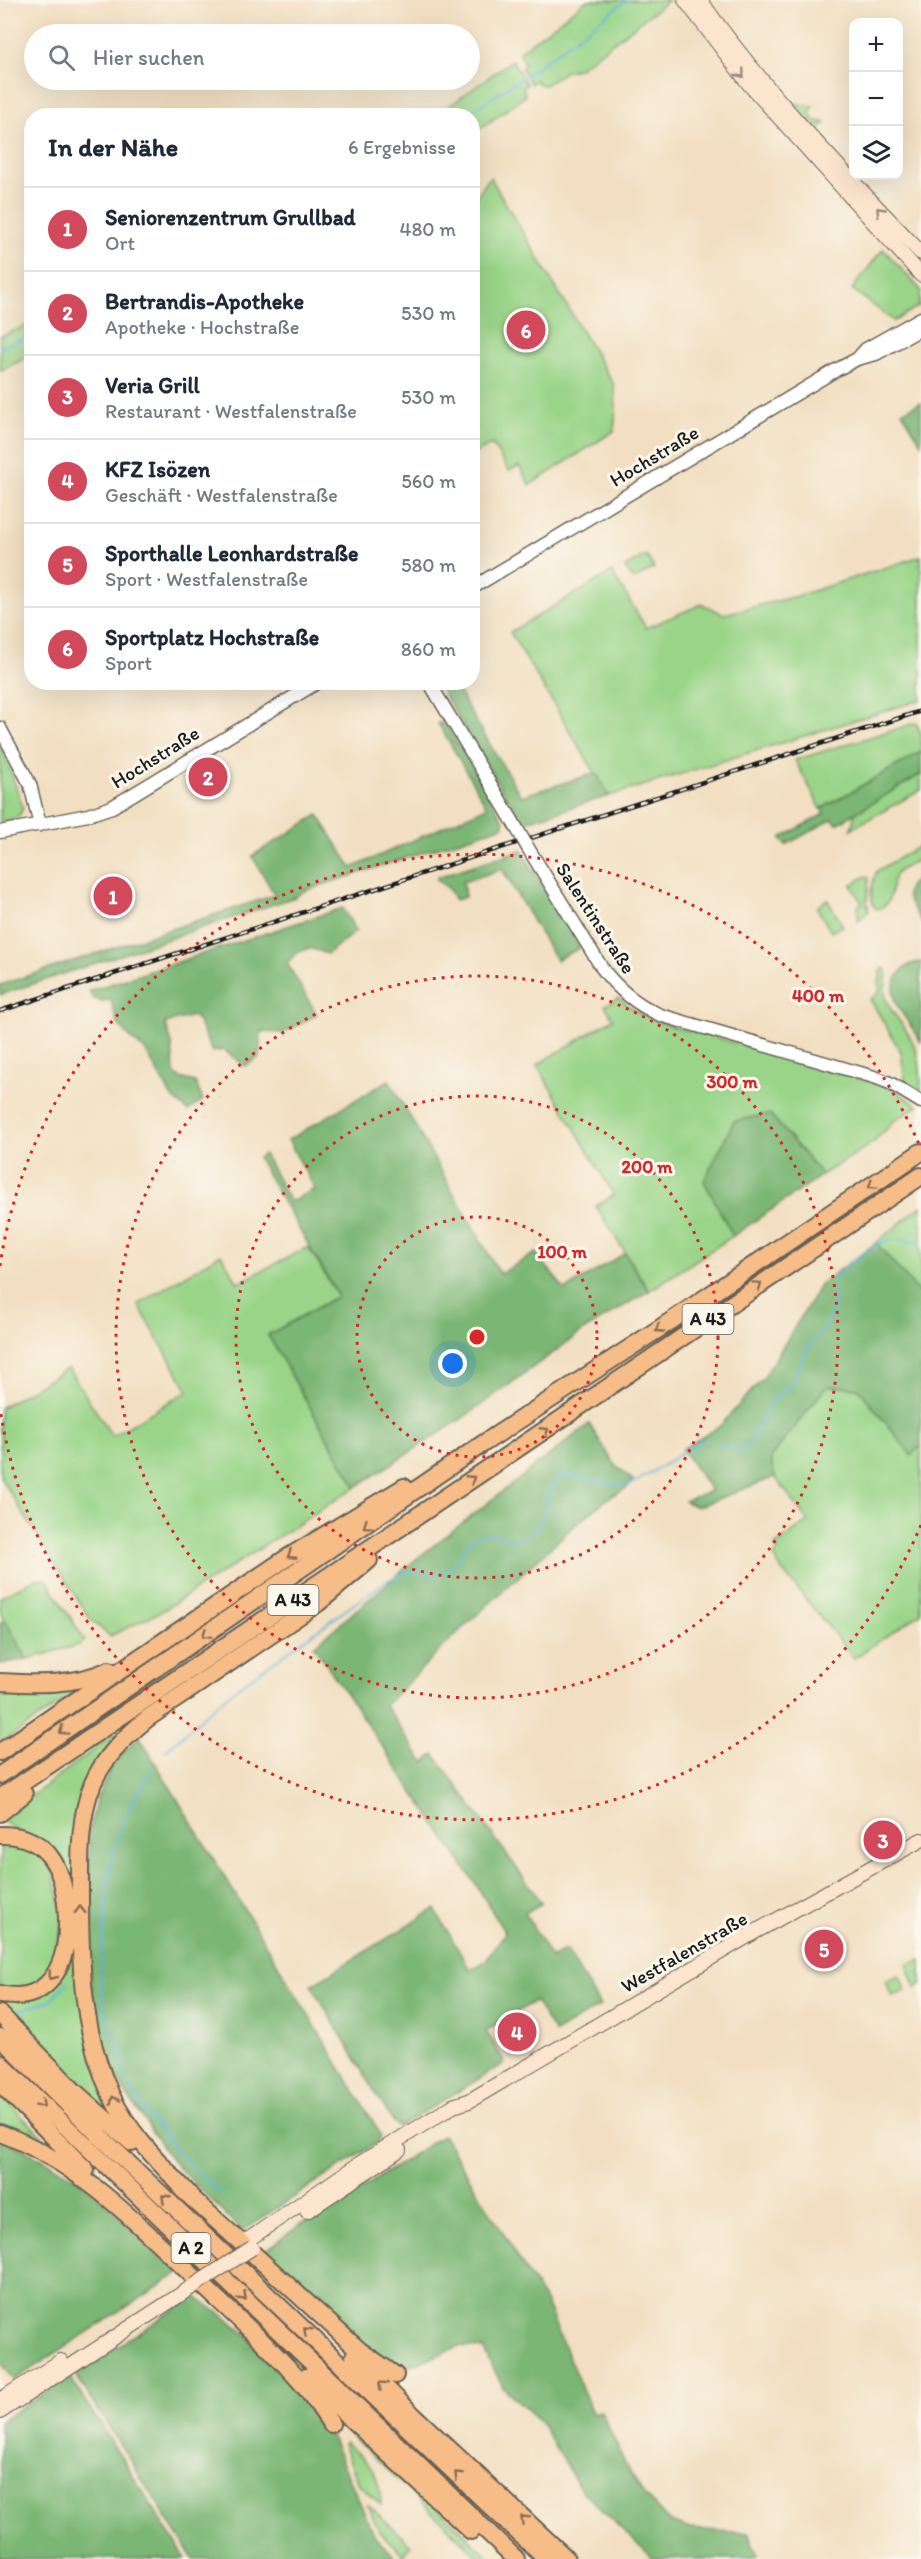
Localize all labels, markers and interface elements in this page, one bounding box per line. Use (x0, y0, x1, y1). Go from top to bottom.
map controls (849, 18, 903, 180)
button: + (849, 18, 903, 72)
search box (24, 24, 480, 90)
icon: search (45, 41, 78, 74)
text: Hier suchen (93, 44, 204, 71)
one-way arrow (734, 67, 745, 78)
button: − (849, 72, 903, 126)
button: layers (849, 126, 903, 180)
text: In der Nähe (48, 131, 178, 163)
text: 6 Ergebnisse (348, 135, 456, 159)
text: Seniorenzentrum Grullbad (105, 204, 356, 231)
one-way arrow (877, 207, 888, 218)
text: 1 (63, 217, 72, 241)
text: 480 m (399, 217, 456, 241)
text: Ort (105, 231, 135, 255)
text: Bertrandis-Apotheke (105, 288, 304, 315)
text: 2 (62, 301, 73, 325)
text: 530 m (401, 301, 456, 325)
pin: 6 (506, 308, 546, 352)
text: Apotheke · Hochstraße (105, 315, 300, 339)
text: Veria Grill (105, 372, 200, 399)
text: 3 (62, 385, 73, 409)
text: 530 m (401, 385, 456, 409)
text: Restaurant · Westfalenstraße (105, 399, 357, 423)
street label: Hochstraße (605, 420, 703, 492)
text: KFZ Isözen (105, 456, 210, 483)
text: 4 (61, 469, 74, 493)
text: 560 m (401, 469, 456, 493)
text: Geschäft · Westfalenstraße (105, 483, 338, 507)
text: Sporthalle Leonhardstraße (105, 540, 358, 567)
text: 5 (62, 553, 73, 577)
text: 580 m (401, 553, 456, 577)
text: Sport · Westfalenstraße (105, 567, 308, 591)
text: Sportplatz Hochstraße (105, 624, 319, 651)
text: 6 (62, 637, 73, 661)
text: 860 m (401, 637, 456, 661)
text: Sport (105, 651, 152, 675)
street label: Hochstraße (106, 720, 204, 794)
pin: 2 (188, 754, 228, 800)
street label: Salentinstraße (551, 858, 641, 978)
pin: 1 (94, 874, 132, 918)
text: 400 m (792, 985, 845, 1007)
text: 300 m (706, 1071, 758, 1093)
text: 200 m (622, 1156, 673, 1178)
one-way arrow (868, 1178, 879, 1189)
text: 100 m (537, 1241, 588, 1263)
one-way arrow (751, 1281, 762, 1292)
road number: A 43 (682, 1304, 734, 1334)
one-way arrow (654, 1322, 665, 1333)
centre of rings (467, 1327, 487, 1347)
your location (438, 1349, 467, 1378)
one-way arrow (539, 1426, 549, 1438)
one-way arrow (465, 1475, 476, 1486)
one-way arrow (363, 1518, 374, 1529)
one-way arrow (286, 1548, 297, 1559)
road number: A 43 (268, 1585, 318, 1615)
one-way arrow (201, 1627, 212, 1638)
one-way arrow (59, 1724, 70, 1735)
pin: 3 (864, 1818, 902, 1862)
one-way arrow (74, 1906, 86, 1915)
street label: Westfalenstraße (617, 1906, 751, 1998)
pin: 5 (804, 1926, 844, 1972)
one-way arrow (49, 1969, 60, 1980)
pin: 4 (498, 2010, 536, 2054)
one-way arrow (110, 2096, 121, 2106)
one-way arrow (34, 2097, 45, 2108)
one-way arrow (161, 2194, 172, 2205)
road number: A 2 (172, 2233, 210, 2263)
one-way arrow (236, 2290, 247, 2301)
one-way arrow (303, 2328, 314, 2339)
one-way arrow (379, 2381, 389, 2392)
one-way arrow (455, 2472, 466, 2483)
one-way arrow (520, 2515, 531, 2526)

